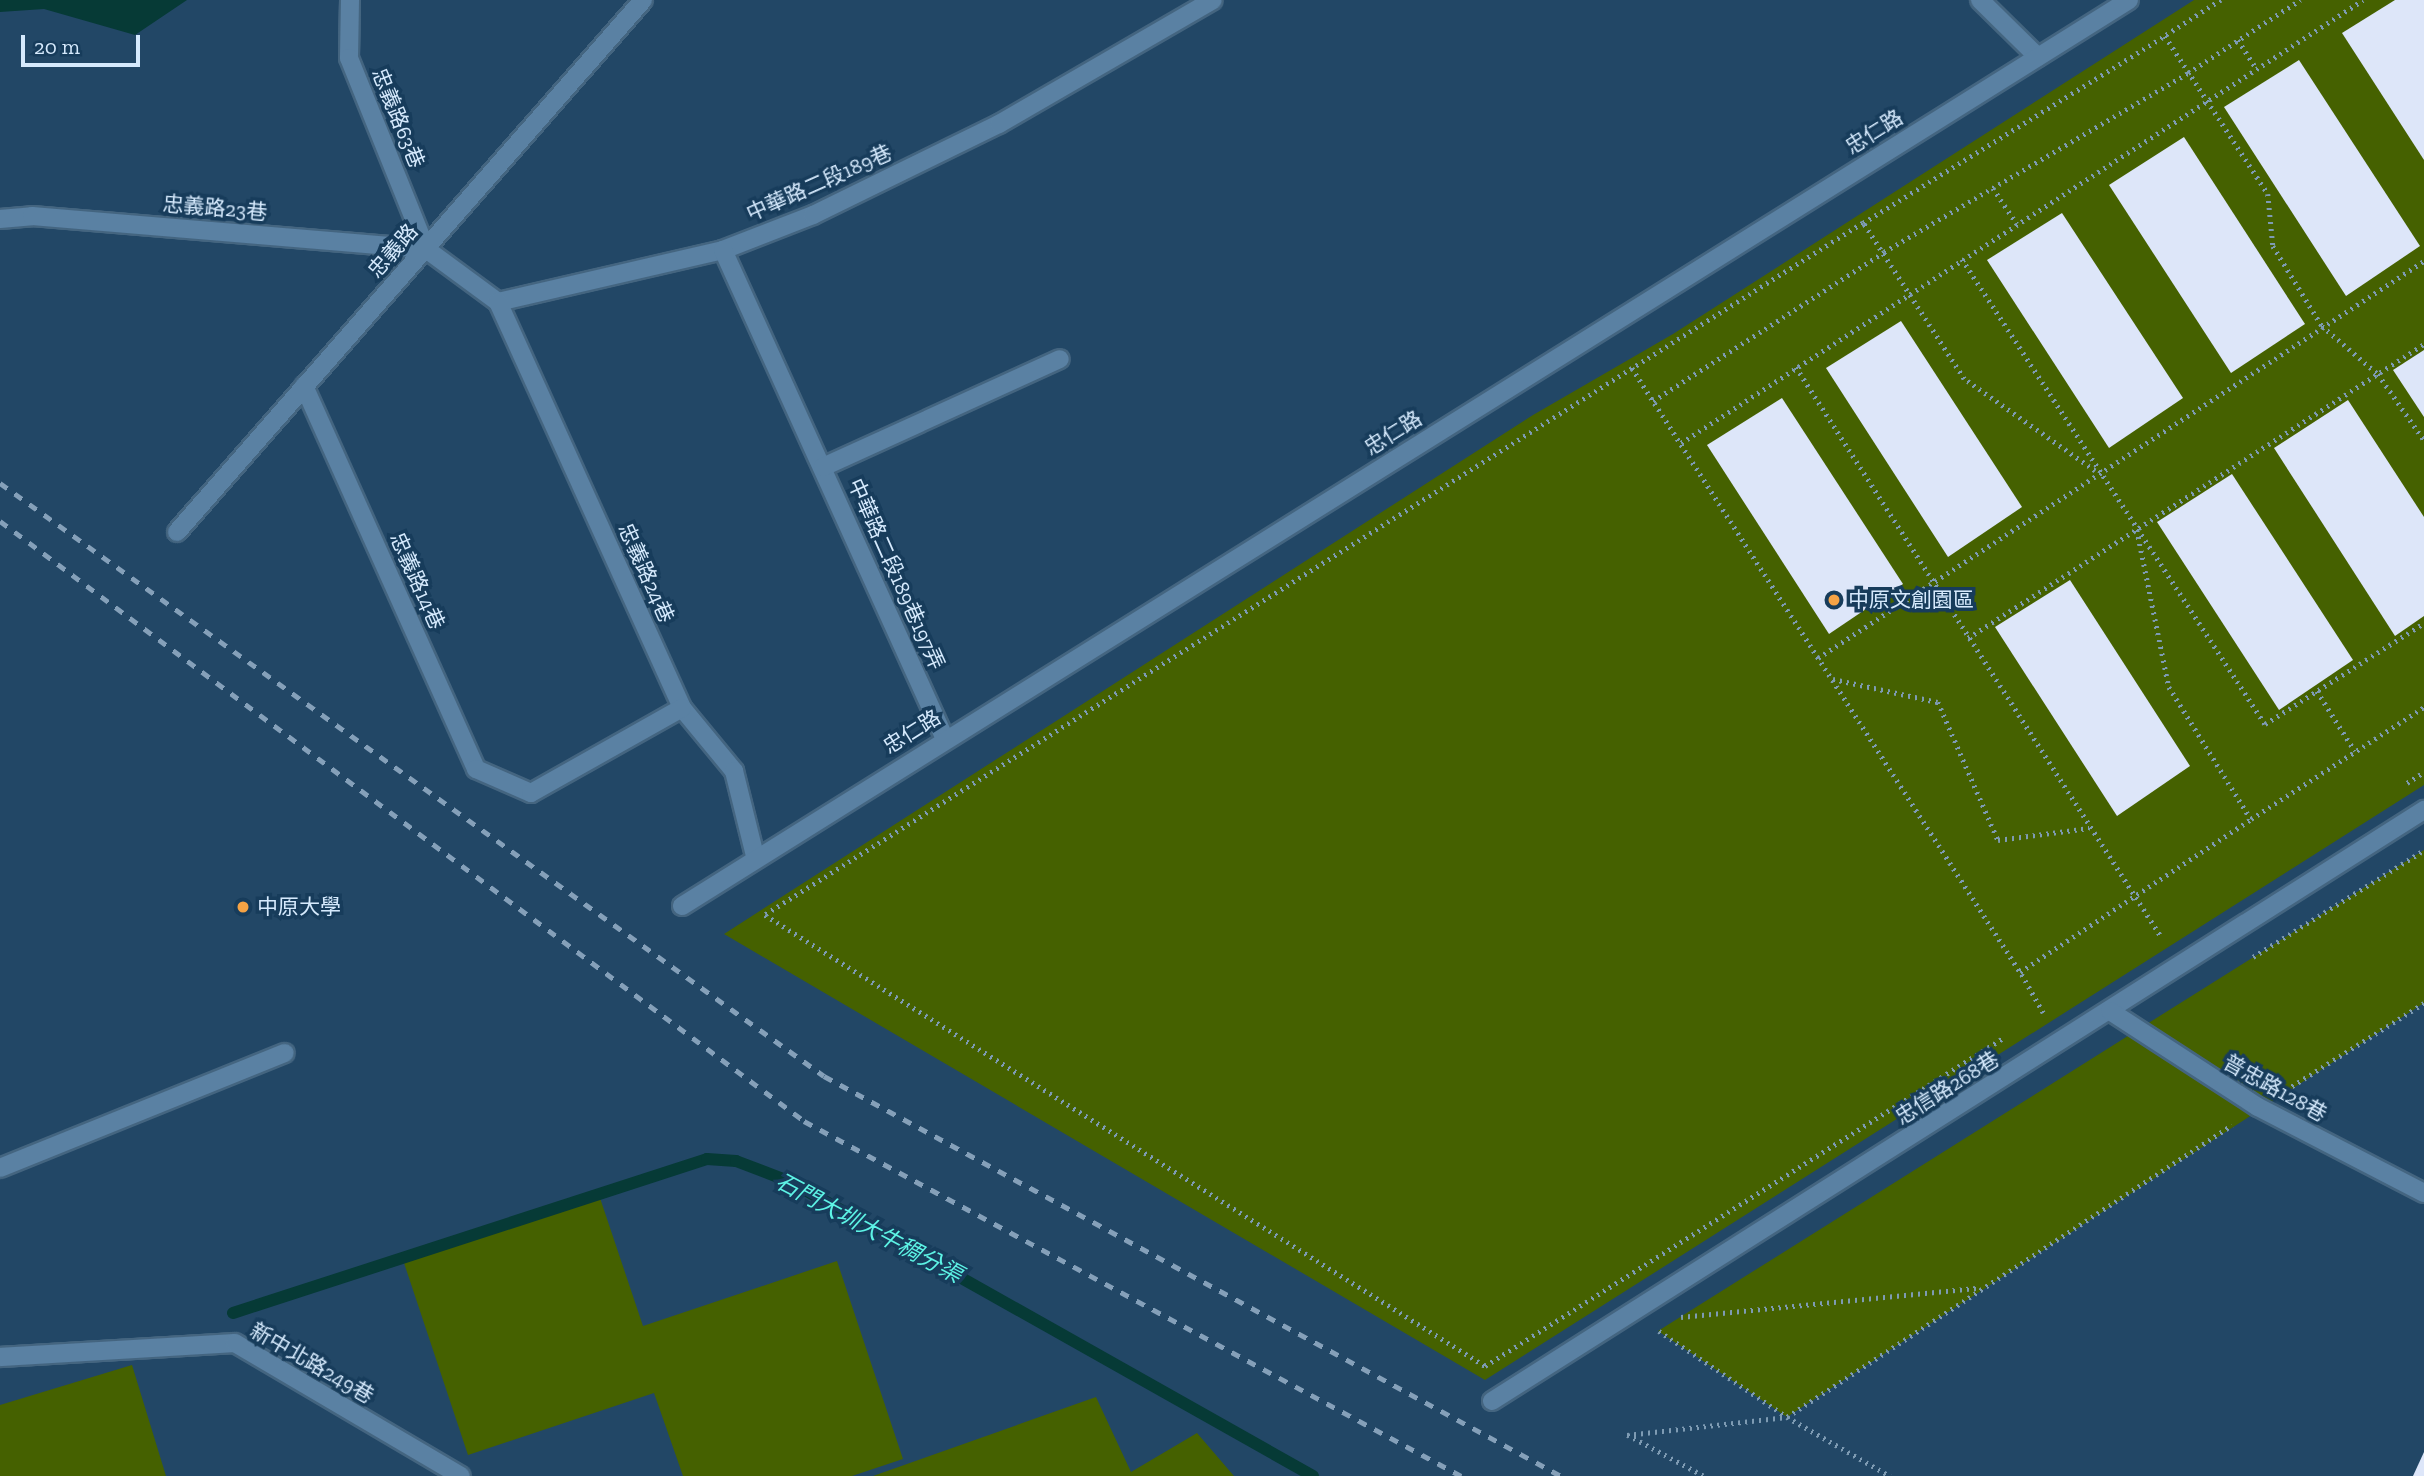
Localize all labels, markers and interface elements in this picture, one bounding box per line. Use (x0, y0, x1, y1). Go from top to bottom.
scale bar (24, 21, 144, 65)
text: 20 m (34, 34, 80, 59)
street label: 忠義路63巷 (367, 64, 429, 172)
street label: 忠仁路 (1841, 105, 1907, 159)
street label: 中華路二段189巷 (742, 140, 896, 226)
street label: 忠義路23巷 (162, 191, 268, 225)
street label: 忠義路 (363, 219, 423, 283)
street label: 忠仁路 (1360, 406, 1426, 460)
street label: 中華路二段189巷197弄 (842, 474, 950, 674)
street label: 忠義路24巷 (613, 519, 679, 627)
street label: 忠義路14巷 (384, 529, 450, 633)
place label: 中原文創園區 (1848, 587, 1974, 613)
marker: 中原文創園區 (1826, 592, 1842, 608)
street label: 忠仁路 (879, 705, 945, 759)
place label: 中原大學 (257, 894, 341, 920)
marker: 中原大學 (235, 899, 251, 915)
street label: 忠信路268巷 (1891, 1046, 2003, 1130)
street label: 普忠路128巷 (2219, 1049, 2331, 1127)
water label: 石門大圳大牛稠分渠 (771, 1167, 967, 1289)
street label: 新中北路249巷 (246, 1318, 378, 1408)

